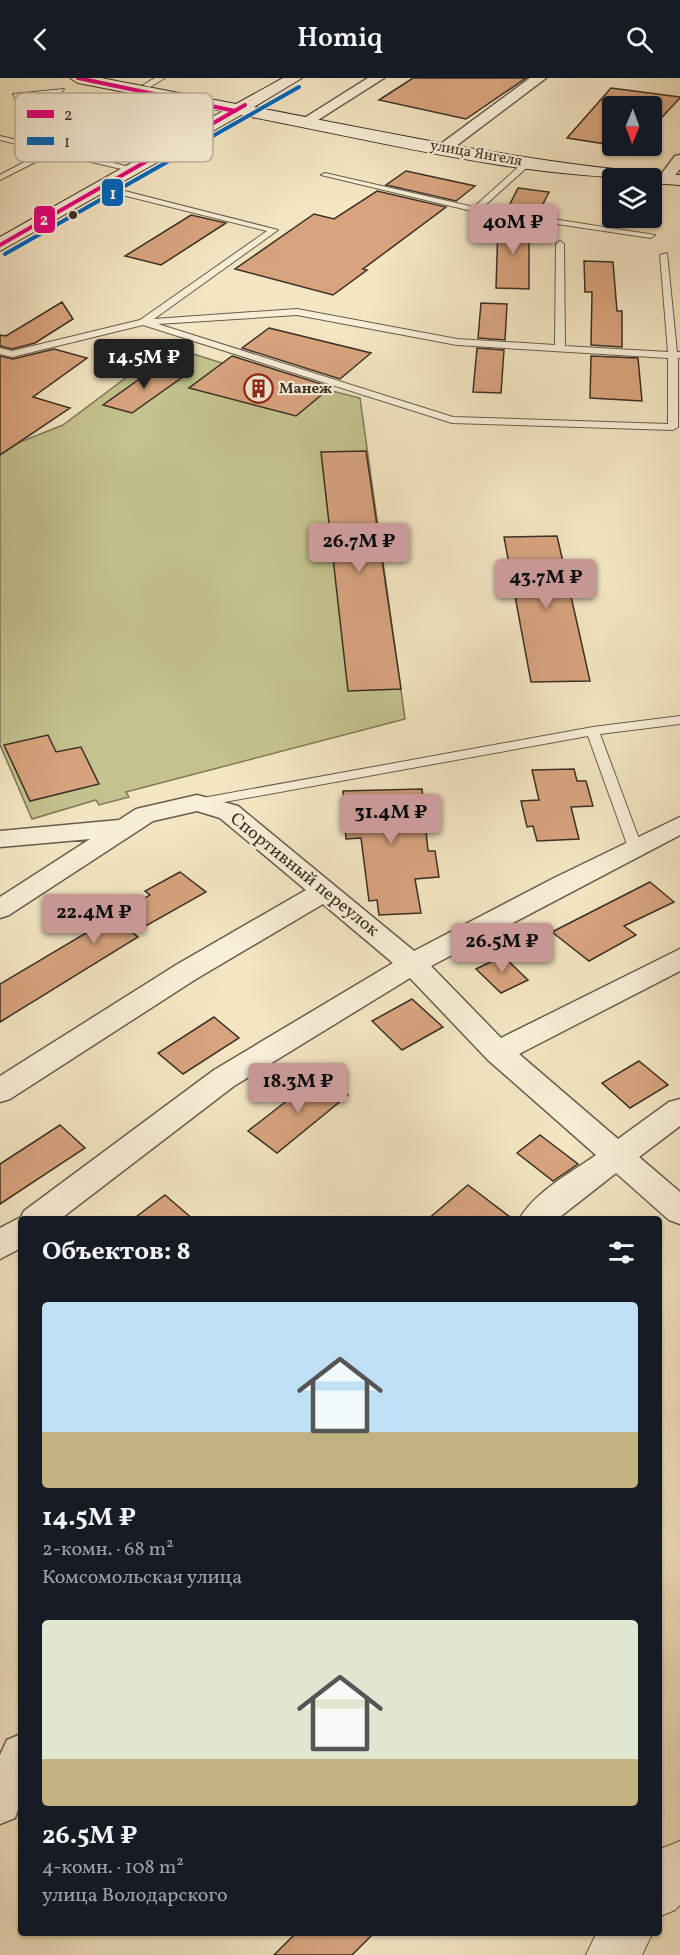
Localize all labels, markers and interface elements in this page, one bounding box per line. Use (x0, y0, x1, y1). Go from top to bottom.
text: Homiq (297, 20, 383, 58)
icon: back (24, 23, 57, 56)
icon: search (623, 23, 656, 56)
legend (15, 93, 213, 162)
north arrow (602, 96, 662, 156)
map controls (602, 96, 662, 228)
text: 2 (64, 105, 73, 127)
text: 1 (64, 132, 70, 154)
street label: улица Янгеля (428, 136, 524, 172)
button: layers (602, 168, 662, 228)
line badge: 1 (101, 178, 124, 207)
text: 1 (110, 184, 116, 206)
pin: 40M ₽ (471, 204, 555, 255)
line badge: 2 (33, 205, 56, 234)
unlabelled marker (67, 209, 79, 221)
text: 40M ₽ (482, 209, 544, 237)
text: 2 (40, 210, 48, 232)
pin: 14.5M ₽ (89, 339, 199, 390)
text: 14.5M ₽ (108, 344, 180, 372)
building icon: Манеж (242, 373, 274, 405)
place label: Манеж (279, 379, 332, 400)
pin: 26.7M ₽ (304, 523, 414, 574)
text: 26.7M ₽ (322, 528, 396, 556)
pin: 43.7M ₽ (491, 559, 601, 610)
text: 43.7M ₽ (509, 564, 583, 592)
pin: 31.4M ₽ (336, 794, 446, 845)
text: 31.4M ₽ (354, 799, 428, 827)
street label: Спортивный переулок (224, 807, 384, 943)
pin: 22.4M ₽ (39, 894, 149, 945)
text: 22.4M ₽ (56, 899, 132, 927)
pin: 26.5M ₽ (447, 923, 557, 974)
text: 26.5M ₽ (465, 928, 539, 956)
pin: 18.3M ₽ (243, 1063, 353, 1114)
text: 18.3M ₽ (262, 1068, 334, 1096)
text: Объектов: 8 (42, 1234, 191, 1270)
icon: filters (605, 1236, 638, 1269)
icon: home (286, 1341, 394, 1449)
text: 14.5M ₽ (42, 1500, 136, 1536)
text: 2-комн. · 68 m² (42, 1536, 174, 1564)
text: Комсомольская улица (42, 1564, 242, 1592)
icon: home (286, 1659, 394, 1767)
text: 26.5M ₽ (42, 1818, 138, 1854)
text: 4-комн. · 108 m² (42, 1854, 184, 1882)
text: улица Володарского (42, 1882, 228, 1910)

